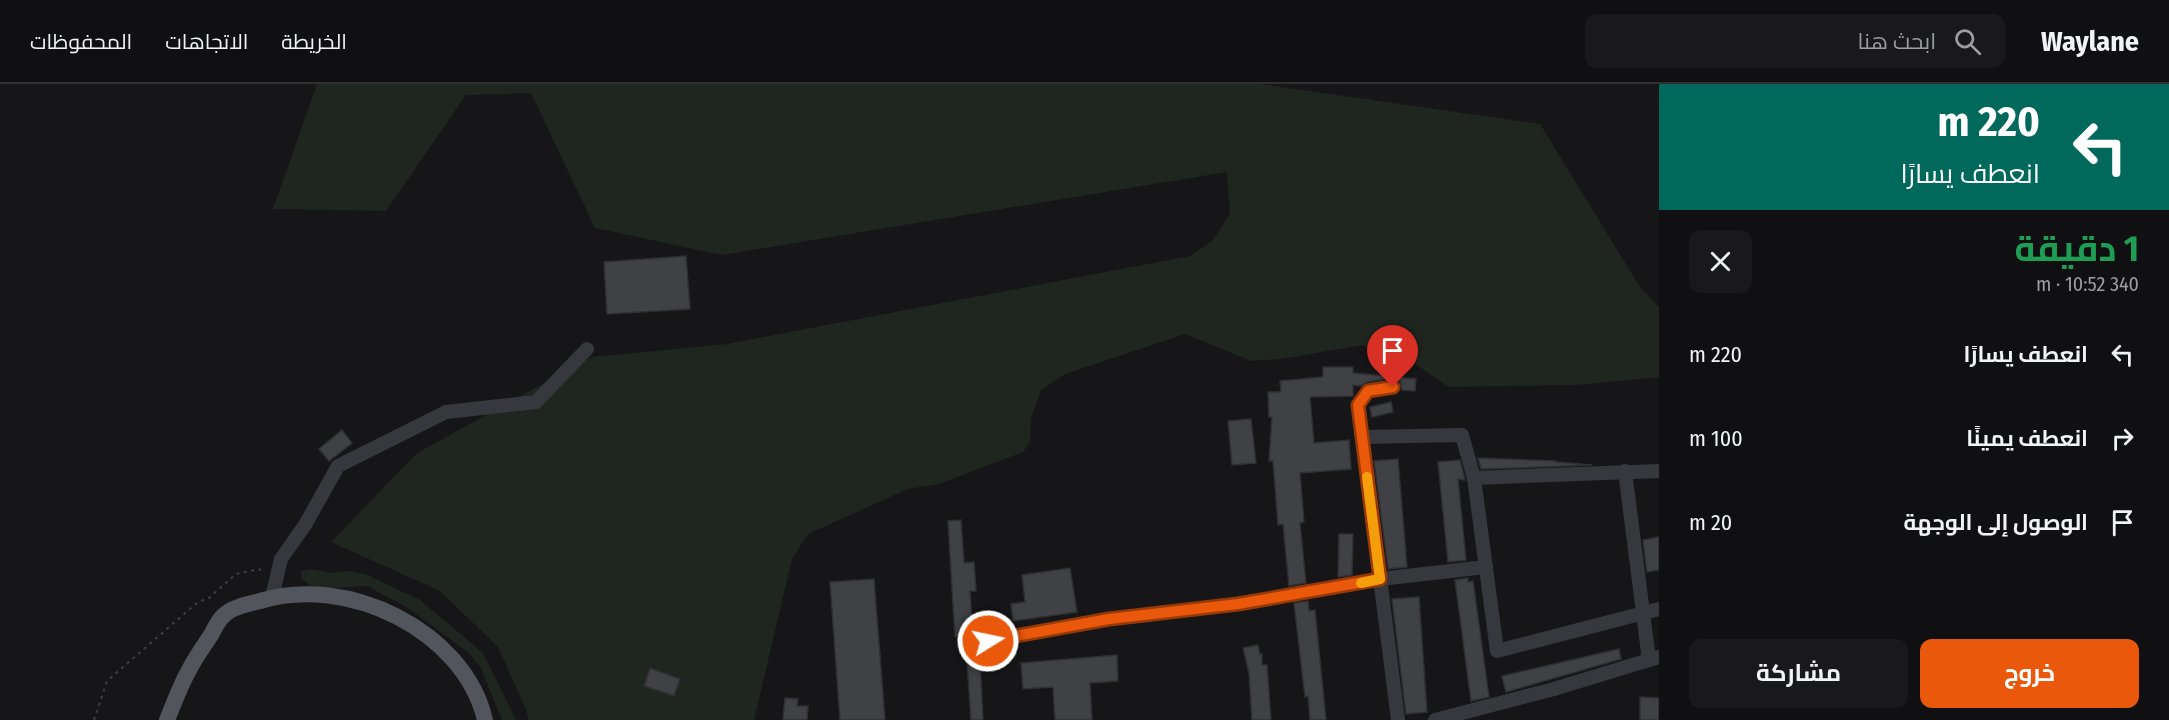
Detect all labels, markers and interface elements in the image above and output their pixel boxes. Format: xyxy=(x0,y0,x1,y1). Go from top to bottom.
search box xyxy=(1585,14,2005,68)
icon: search xyxy=(1951,25,1984,58)
text: Waylane xyxy=(2041,25,2139,58)
text: ابحث هنا xyxy=(1857,28,1936,55)
text: المحفوظات xyxy=(30,29,132,55)
text: الاتجاهات xyxy=(165,29,248,55)
text: الخريطة xyxy=(281,29,347,55)
text: 220 m xyxy=(1937,97,2040,147)
icon: left xyxy=(2061,108,2139,186)
text: انعطف يسارًا xyxy=(1901,158,2040,190)
text: 1 دقيقة xyxy=(2015,227,2139,271)
button: close xyxy=(1689,230,1752,293)
text: 340 m · 10:52 xyxy=(2036,272,2139,296)
pin xyxy=(1367,325,1418,387)
icon: arrive xyxy=(1376,334,1409,367)
icon: left xyxy=(2106,338,2139,371)
text: 220 m xyxy=(1689,341,1742,368)
text: انعطف يسارًا xyxy=(1963,341,2088,368)
icon: right xyxy=(2106,422,2139,455)
text: 100 m xyxy=(1689,425,1743,452)
text: انعطف يمينًا xyxy=(1966,425,2088,452)
icon: arrive xyxy=(2106,506,2139,539)
text: 20 m xyxy=(1689,509,1732,536)
text: الوصول إلى الوجهة xyxy=(1904,509,2088,536)
position arrow xyxy=(956,609,1020,673)
button: مشاركة xyxy=(1689,639,1908,708)
button: خروج xyxy=(1920,639,2139,708)

